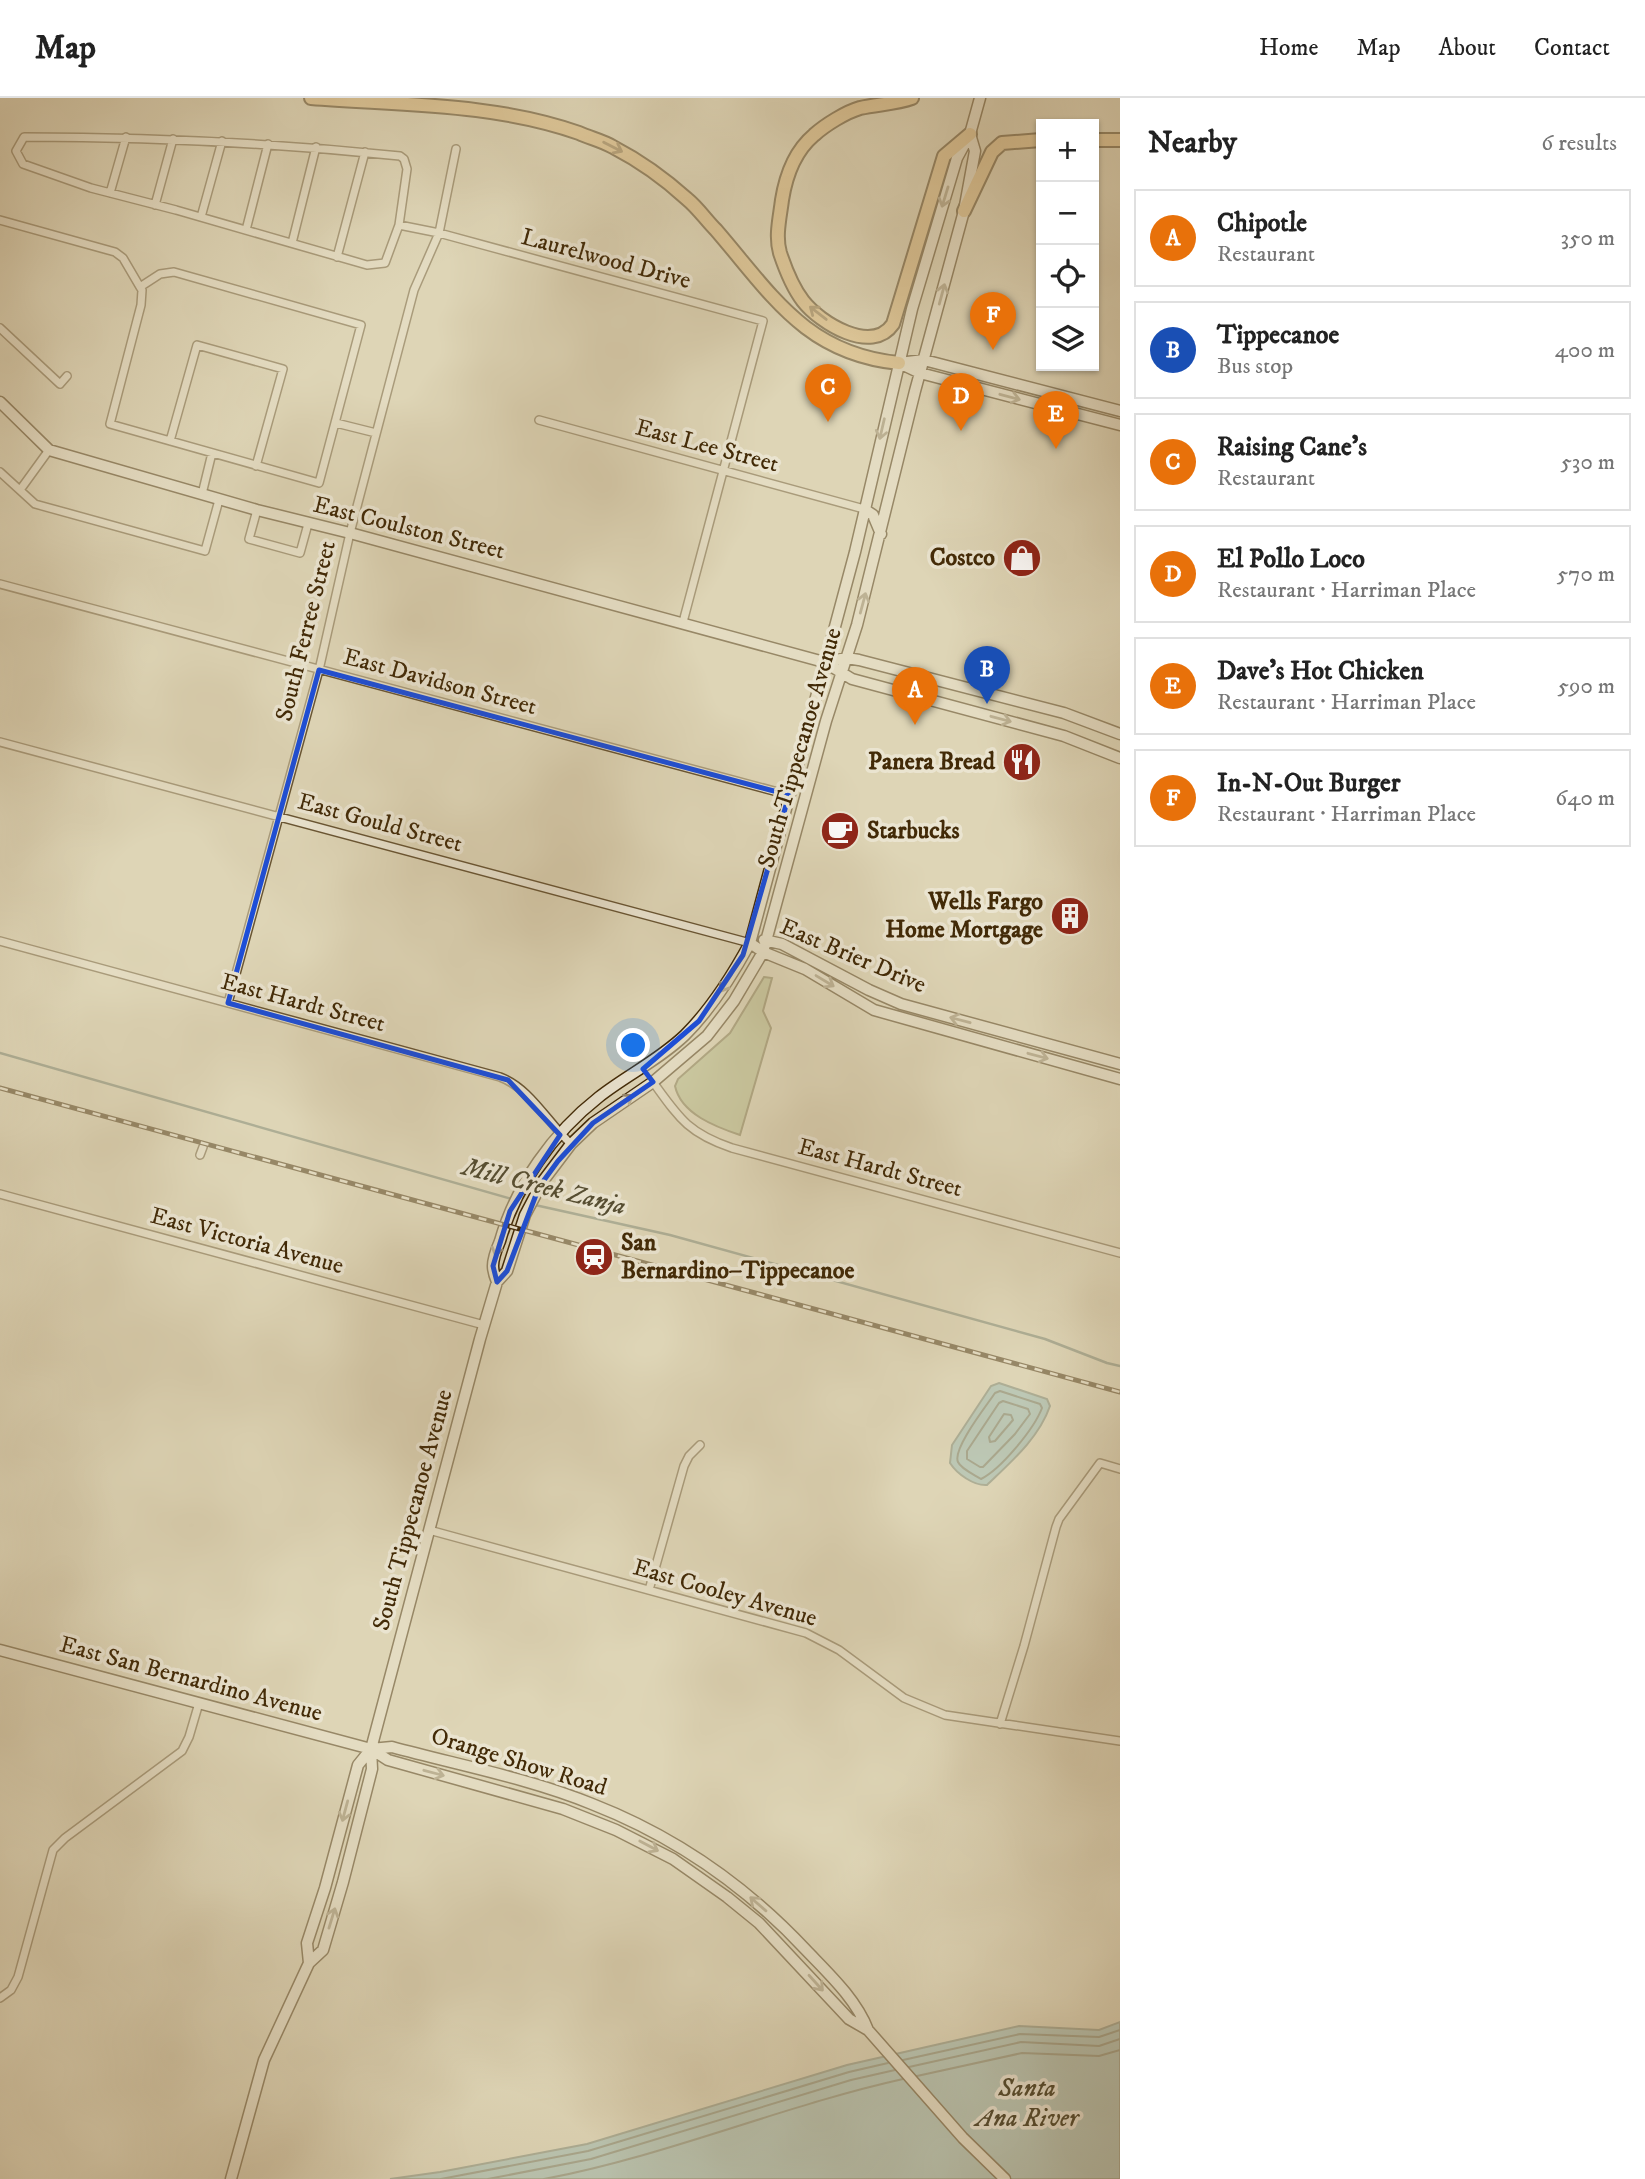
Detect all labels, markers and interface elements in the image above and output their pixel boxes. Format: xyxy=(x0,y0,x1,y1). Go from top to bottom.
text: Map xyxy=(35,28,96,69)
text: Home xyxy=(1259,33,1318,63)
text: Map xyxy=(1356,33,1401,63)
text: About xyxy=(1439,33,1496,63)
text: Contact xyxy=(1534,33,1610,63)
map controls xyxy=(1036,119,1099,371)
button: + xyxy=(1036,119,1099,182)
text: Nearby xyxy=(1148,125,1237,162)
text: 6 results xyxy=(1541,129,1617,158)
one-way arrow xyxy=(602,141,623,155)
button: − xyxy=(1036,182,1099,245)
one-way arrow xyxy=(937,186,950,208)
text: Chipotle xyxy=(1217,207,1307,240)
street label: Laurelwood Drive xyxy=(518,222,694,296)
text: A xyxy=(1166,224,1180,253)
text: 350 m xyxy=(1560,224,1615,253)
text: Restaurant xyxy=(1217,240,1315,269)
button: locate xyxy=(1036,245,1099,308)
one-way arrow xyxy=(936,283,949,306)
pin: F xyxy=(970,292,1016,350)
one-way arrow xyxy=(809,306,828,321)
button: layers xyxy=(1036,308,1099,371)
text: Tippecanoe xyxy=(1217,319,1339,352)
text: B xyxy=(1166,336,1180,365)
text: 400 m xyxy=(1555,336,1615,365)
text: Bus stop xyxy=(1217,352,1293,381)
pin: C xyxy=(805,364,851,422)
pin: D xyxy=(938,373,984,431)
pin: E xyxy=(1033,391,1079,449)
one-way arrow xyxy=(999,392,1021,405)
street label: East Lee Street xyxy=(632,412,782,480)
one-way arrow xyxy=(875,417,888,440)
text: Raising Cane's xyxy=(1217,431,1367,464)
text: C xyxy=(1165,448,1181,477)
text: 530 m xyxy=(1560,448,1615,477)
text: Restaurant xyxy=(1217,464,1315,493)
street label: East Coulston Street xyxy=(310,490,508,566)
street label: South Ferree Street xyxy=(269,537,343,724)
shop icon: Costco xyxy=(1001,537,1043,579)
place label: Costco xyxy=(930,543,995,573)
text: El Pollo Loco xyxy=(1217,543,1365,576)
text: D xyxy=(1164,560,1182,589)
text: 570 m xyxy=(1557,560,1615,589)
text: Restaurant · Harriman Place xyxy=(1217,576,1476,605)
one-way arrow xyxy=(857,592,870,615)
street label: South Tippecanoe Avenue xyxy=(751,624,849,872)
street label: East Davidson Street xyxy=(340,642,540,722)
pin: B xyxy=(964,646,1010,704)
text: Dave's Hot Chicken xyxy=(1217,655,1424,688)
pin: A xyxy=(892,667,938,725)
text: E xyxy=(1165,672,1181,701)
text: 590 m xyxy=(1558,672,1615,701)
text: Restaurant · Harriman Place xyxy=(1217,688,1476,717)
one-way arrow xyxy=(989,713,1012,726)
restaurant icon: Panera Bread xyxy=(1001,741,1043,783)
place label: Panera Bread xyxy=(868,747,996,777)
text: In-N-Out Burger xyxy=(1217,767,1400,800)
text: F xyxy=(1166,784,1180,813)
text: 640 m xyxy=(1555,784,1615,813)
street label: East Gould Street xyxy=(294,787,466,859)
text: Restaurant · Harriman Place xyxy=(1217,800,1476,829)
cafe icon: Starbucks xyxy=(819,810,861,852)
place label: Starbucks xyxy=(867,816,959,846)
place label: Wells Fargo Home Mortgage xyxy=(885,887,1043,945)
building icon: Wells Fargo Home Mortgage xyxy=(1049,895,1091,937)
street label: East Brier Drive xyxy=(775,912,931,1000)
street label: East Hardt Street xyxy=(218,967,389,1039)
one-way arrow xyxy=(718,973,733,992)
one-way arrow xyxy=(814,974,834,988)
one-way arrow xyxy=(949,1013,971,1026)
your location xyxy=(616,1028,650,1062)
one-way arrow xyxy=(1027,1051,1049,1064)
one-way arrow xyxy=(613,1094,633,1108)
street label: East Hardt Street xyxy=(795,1132,966,1204)
water label: Mill Creek Zanja xyxy=(457,1150,629,1223)
street label: East Victoria Avenue xyxy=(147,1201,347,1281)
place label: San Bernardino–Tippecanoe xyxy=(621,1228,855,1286)
one-way arrow xyxy=(491,1235,504,1257)
station icon: San Bernardino–Tippecanoe xyxy=(573,1236,615,1278)
street label: South Tippecanoe Avenue xyxy=(366,1386,460,1634)
street label: East Cooley Avenue xyxy=(630,1552,821,1634)
street label: East San Bernardino Avenue xyxy=(56,1629,326,1729)
street label: Orange Show Road xyxy=(427,1721,611,1803)
one-way arrow xyxy=(422,1767,445,1780)
one-way arrow xyxy=(338,1800,351,1822)
one-way arrow xyxy=(638,1839,658,1853)
one-way arrow xyxy=(750,1896,768,1912)
one-way arrow xyxy=(327,1908,340,1930)
one-way arrow xyxy=(808,1974,825,1991)
water label: Santa Ana River xyxy=(973,2072,1080,2135)

